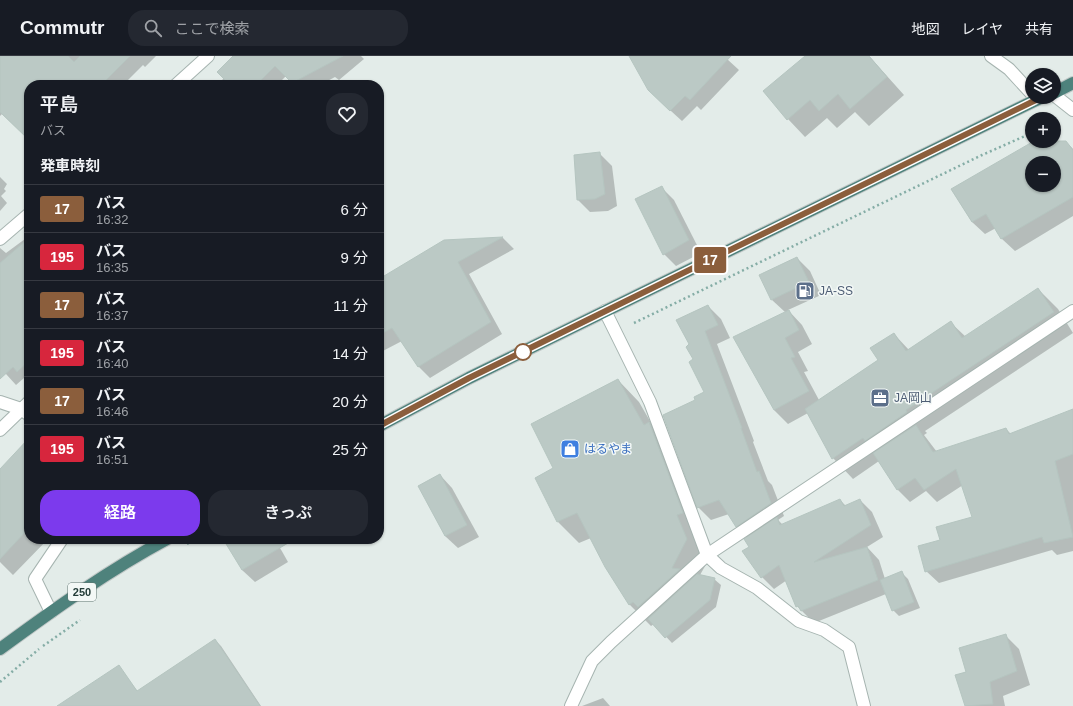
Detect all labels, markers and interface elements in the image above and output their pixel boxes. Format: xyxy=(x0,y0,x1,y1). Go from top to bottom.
search box xyxy=(128,10,408,46)
text: Commutr xyxy=(20,17,104,38)
icon: search xyxy=(142,17,164,39)
text: ここで検索 xyxy=(174,20,249,37)
text: 地図 xyxy=(911,21,939,37)
text: レイヤ xyxy=(961,21,1003,37)
text: 共有 xyxy=(1025,21,1053,37)
map controls xyxy=(1025,68,1061,192)
button: layers xyxy=(1025,68,1061,104)
button: heart xyxy=(326,93,368,135)
text: 平島 xyxy=(40,94,78,115)
button: + xyxy=(1025,112,1061,148)
text: バス xyxy=(40,123,66,138)
button: − xyxy=(1025,156,1061,192)
text: 発車時刻 xyxy=(40,157,100,174)
text: バス xyxy=(96,194,126,211)
text: 17 xyxy=(54,201,70,217)
text: 6 分 xyxy=(340,201,368,218)
text: 16:32 xyxy=(96,212,129,227)
text: バス xyxy=(96,242,126,259)
line badge: 17 xyxy=(692,247,728,273)
text: 195 xyxy=(50,249,74,265)
text: 9 分 xyxy=(340,249,368,266)
text: 17 xyxy=(702,252,718,268)
text: 16:35 xyxy=(96,260,129,275)
fuel station icon: JA-SS xyxy=(794,280,816,302)
place label: JA-SS xyxy=(819,284,853,298)
text: バス xyxy=(96,290,126,307)
text: 17 xyxy=(54,297,70,313)
text: 11 分 xyxy=(333,297,368,314)
text: 16:37 xyxy=(96,308,129,323)
text: バス xyxy=(96,338,126,355)
unlabelled marker xyxy=(514,343,532,361)
text: 195 xyxy=(50,345,74,361)
text: 14 分 xyxy=(332,345,368,362)
text: 16:40 xyxy=(96,356,129,371)
text: バス xyxy=(96,386,126,403)
office icon: JA岡山 xyxy=(869,387,891,409)
place label: JA岡山 xyxy=(894,391,932,405)
text: 17 xyxy=(54,393,70,409)
text: 20 分 xyxy=(332,393,368,410)
text: 16:46 xyxy=(96,404,129,419)
text: バス xyxy=(96,434,126,451)
shop icon: はるやま xyxy=(559,438,581,460)
text: 195 xyxy=(50,441,74,457)
text: 25 分 xyxy=(332,441,368,458)
place label: はるやま xyxy=(584,442,632,456)
text: 16:51 xyxy=(96,452,129,467)
button: 経路 xyxy=(40,490,200,536)
button: きっぷ xyxy=(208,490,368,536)
road number: 250 xyxy=(68,583,96,601)

